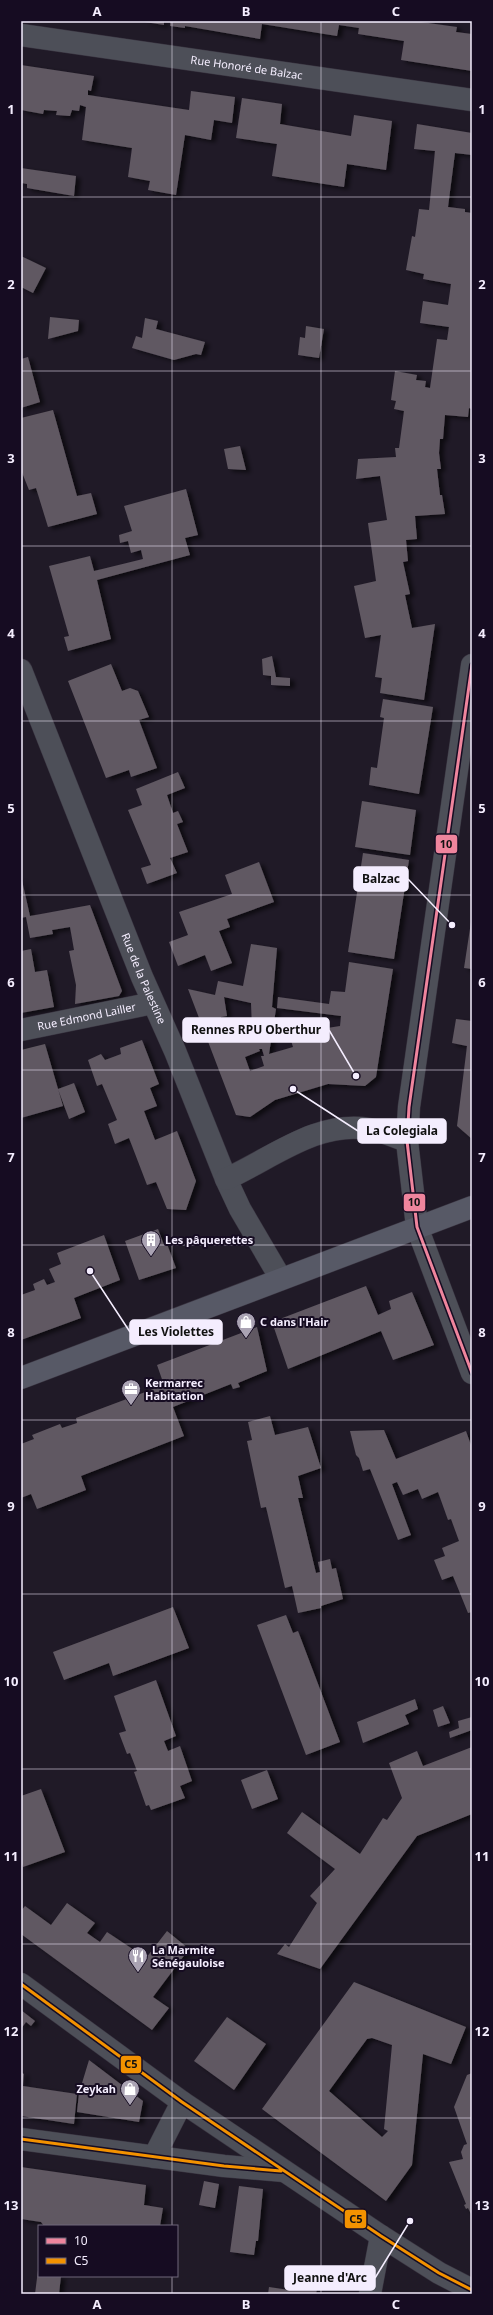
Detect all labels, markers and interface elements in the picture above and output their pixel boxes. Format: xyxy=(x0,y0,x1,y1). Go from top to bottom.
text: A xyxy=(93,2,102,20)
text: B xyxy=(242,2,250,20)
text: C xyxy=(392,2,400,20)
street label: Rue Honoré de Balzac xyxy=(190,52,304,83)
text: 1 xyxy=(7,100,15,118)
text: 1 xyxy=(478,100,486,118)
text: 2 xyxy=(7,275,15,293)
text: 2 xyxy=(478,275,486,293)
text: 3 xyxy=(7,449,15,467)
text: 3 xyxy=(478,449,486,467)
text: 4 xyxy=(7,624,15,642)
text: 4 xyxy=(478,624,486,642)
text: 5 xyxy=(7,799,15,817)
text: 5 xyxy=(478,799,486,817)
line badge: 10 xyxy=(435,834,458,854)
text: 10 xyxy=(440,836,452,851)
callout: Balzac xyxy=(354,867,408,891)
text: Balzac xyxy=(362,870,400,887)
street label: Rue de la Palestine xyxy=(118,931,170,1026)
text: 6 xyxy=(7,973,15,991)
text: 6 xyxy=(478,973,486,991)
street label: Rue Edmond Lailler xyxy=(36,999,138,1033)
callout: Rennes RPU Oberthur xyxy=(183,1018,329,1042)
text: Rennes RPU Oberthur xyxy=(191,1021,322,1038)
callout: La Colegiala xyxy=(358,1119,446,1143)
text: La Colegiala xyxy=(366,1122,438,1139)
text: 7 xyxy=(7,1148,15,1166)
text: 7 xyxy=(478,1148,486,1166)
line badge: 10 xyxy=(403,1193,426,1212)
text: 10 xyxy=(408,1194,420,1209)
building icon: Les pâquerettes xyxy=(140,1229,162,1257)
place label: Les pâquerettes xyxy=(165,1232,254,1247)
shop icon: C dans l'Hair xyxy=(235,1311,257,1339)
place label: C dans l'Hair xyxy=(260,1314,328,1329)
callout: Les Violettes xyxy=(130,1320,222,1344)
text: 8 xyxy=(7,1323,15,1341)
text: Les Violettes xyxy=(138,1323,214,1340)
text: 8 xyxy=(478,1323,486,1341)
place label: Kermarrec Habitation xyxy=(145,1375,204,1403)
office icon: Kermarrec Habitation xyxy=(120,1378,142,1406)
text: 9 xyxy=(7,1497,15,1515)
text: 9 xyxy=(478,1497,486,1515)
text: 10 xyxy=(4,1672,18,1690)
text: 10 xyxy=(475,1672,489,1690)
text: 11 xyxy=(4,1847,18,1865)
text: 11 xyxy=(475,1847,489,1865)
place label: La Marmite Sénégauloise xyxy=(152,1942,225,1970)
restaurant icon: La Marmite Sénégauloise xyxy=(127,1945,149,1973)
text: 12 xyxy=(4,2022,18,2040)
text: 12 xyxy=(475,2022,489,2040)
line badge: C5 xyxy=(120,2055,142,2074)
text: C5 xyxy=(124,2056,138,2071)
shop icon: Zeykah xyxy=(119,2078,141,2106)
place label: Zeykah xyxy=(76,2081,116,2096)
text: 13 xyxy=(4,2196,18,2214)
text: 13 xyxy=(475,2196,489,2214)
line badge: C5 xyxy=(344,2209,367,2229)
text: C5 xyxy=(349,2211,363,2226)
legend xyxy=(38,2225,178,2277)
text: 10 xyxy=(74,2232,88,2249)
text: C5 xyxy=(74,2252,89,2269)
callout: Jeanne d'Arc xyxy=(285,2266,375,2290)
text: Jeanne d'Arc xyxy=(292,2269,367,2286)
text: A xyxy=(93,2295,102,2313)
text: B xyxy=(242,2295,250,2313)
text: C xyxy=(392,2295,400,2313)

